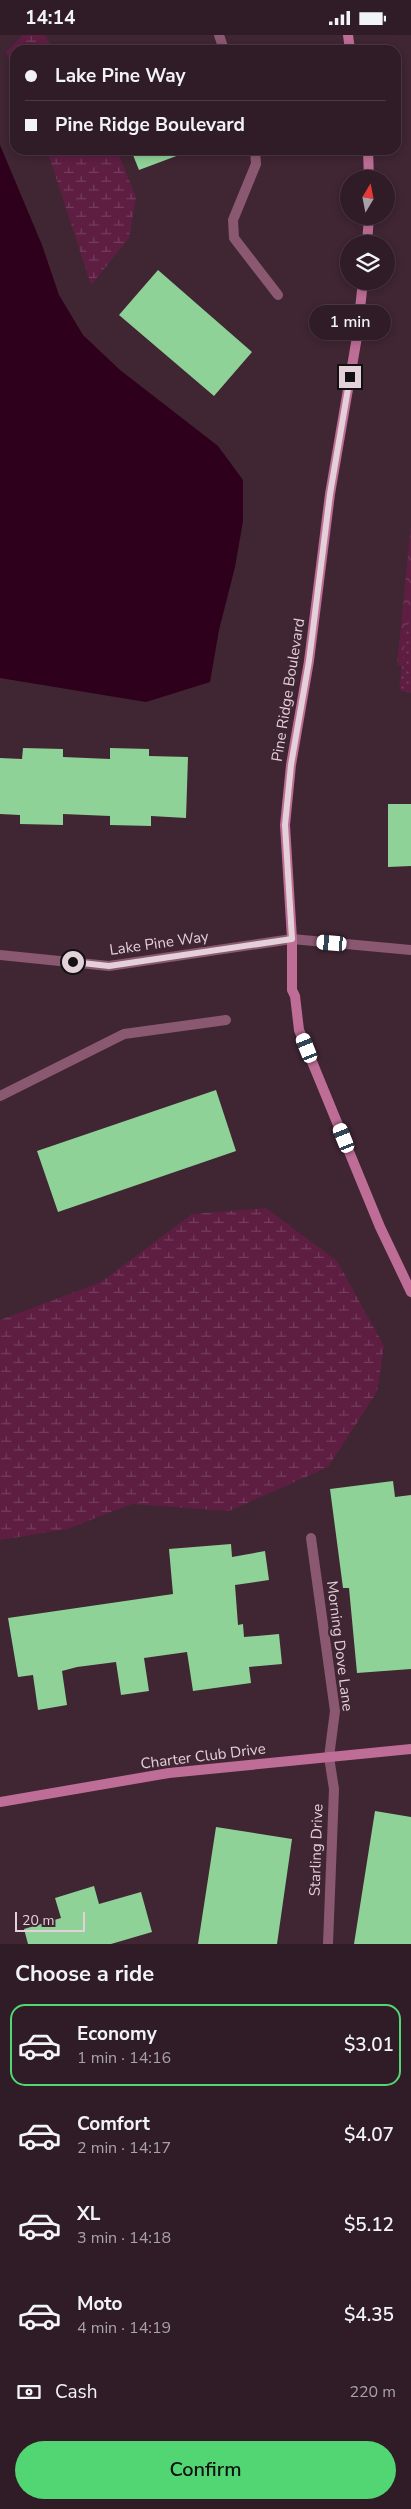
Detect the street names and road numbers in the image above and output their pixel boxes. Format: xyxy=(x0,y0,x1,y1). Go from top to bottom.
street label: Pine Ridge Boulevard xyxy=(267,617,309,763)
street label: Lake Pine Way xyxy=(108,926,210,960)
street label: Morning Dove Lane xyxy=(322,1580,358,1712)
street label: Charter Club Drive xyxy=(139,1738,267,1774)
street label: Starling Drive xyxy=(304,1803,328,1897)

